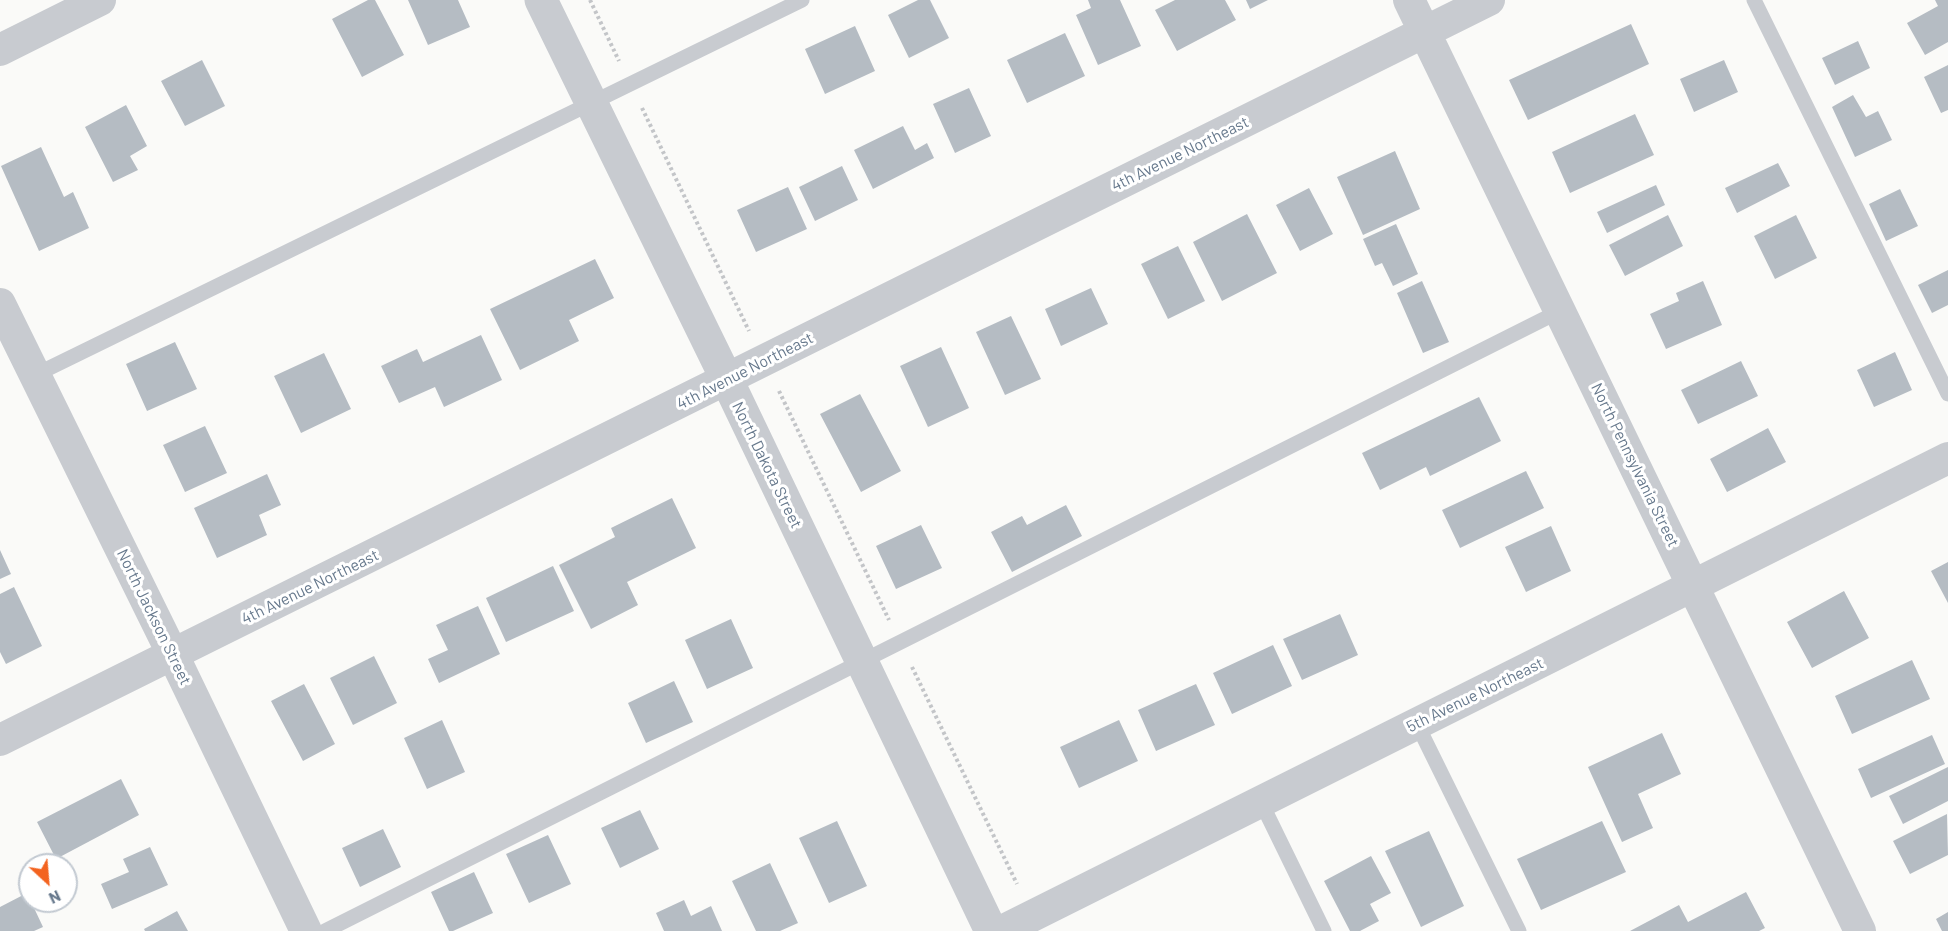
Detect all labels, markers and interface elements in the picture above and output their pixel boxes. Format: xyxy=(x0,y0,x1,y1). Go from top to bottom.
street label: 4th Avenue Northeast xyxy=(1108,112,1252,196)
street label: 4th Avenue Northeast xyxy=(674,328,816,414)
street label: North Pennsylvania Street xyxy=(1587,380,1683,550)
street label: North Dakota Street xyxy=(728,399,806,531)
street label: 4th Avenue Northeast xyxy=(238,545,382,629)
street label: North Jackson Street xyxy=(113,546,195,688)
street label: 5th Avenue Northeast xyxy=(1403,654,1547,736)
north arrow xyxy=(18,853,78,913)
text: N xyxy=(46,887,64,909)

